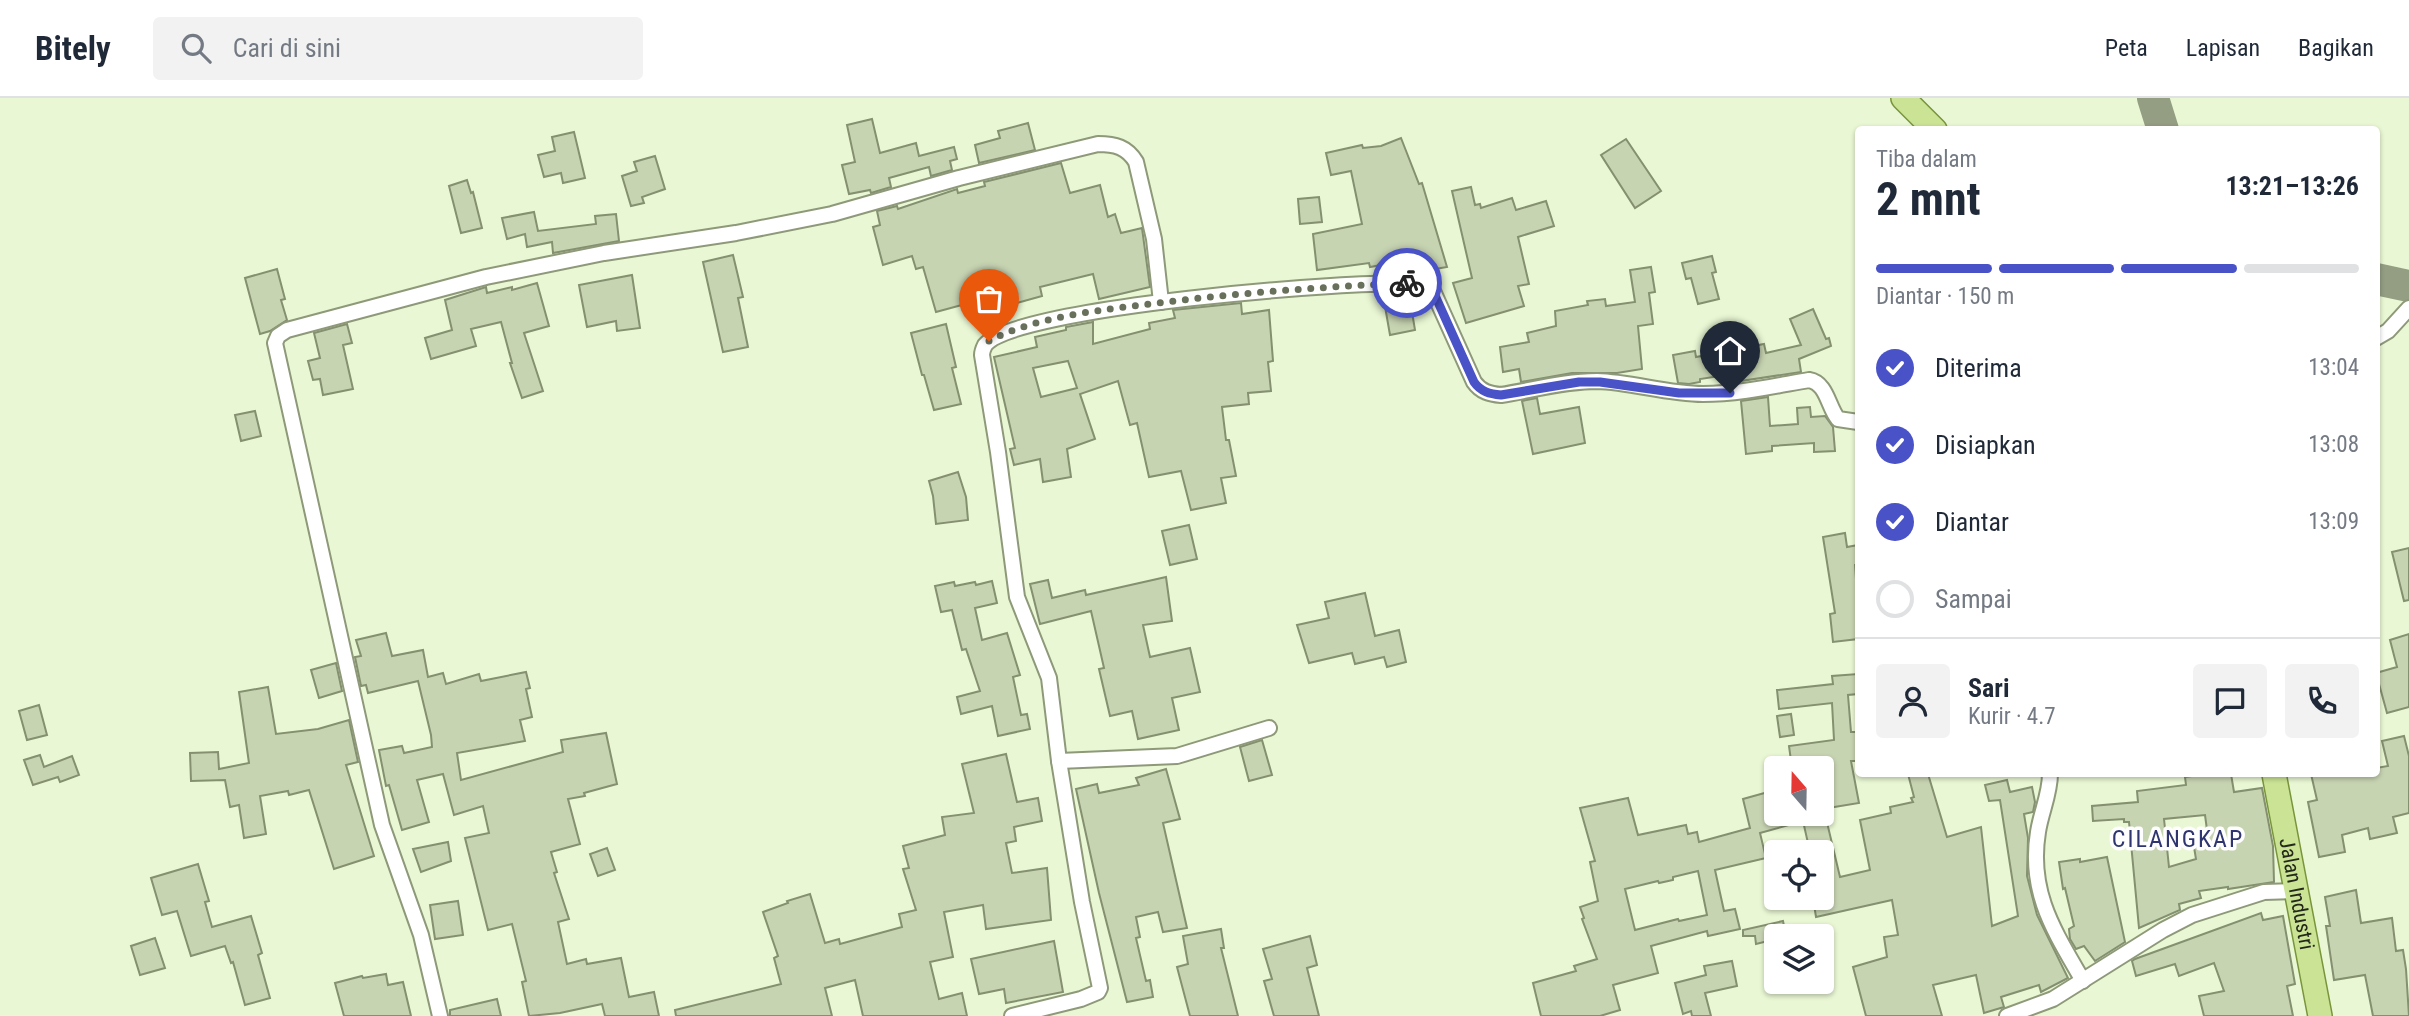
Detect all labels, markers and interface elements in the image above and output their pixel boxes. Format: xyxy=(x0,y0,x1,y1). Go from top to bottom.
search box xyxy=(153,17,643,80)
text: Bitely xyxy=(35,29,111,68)
icon: search xyxy=(177,29,215,67)
text: Cari di sini xyxy=(233,33,341,63)
text: Peta xyxy=(2105,34,2148,62)
text: Lapisan xyxy=(2186,34,2260,62)
text: Bagikan xyxy=(2298,34,2374,62)
text: Tiba dalam xyxy=(1876,146,1977,173)
text: 13:21–13:26 xyxy=(2225,171,2359,201)
text: 2 mnt xyxy=(1876,172,1981,226)
courier xyxy=(1372,248,1442,318)
icon: bike xyxy=(1388,264,1426,302)
pin xyxy=(959,269,1019,341)
icon: bag xyxy=(970,280,1008,318)
text: Diantar · 150 m xyxy=(1876,283,2014,310)
pin xyxy=(1700,321,1760,393)
icon: home xyxy=(1711,332,1749,370)
icon: check xyxy=(1876,349,1914,387)
text: Diterima xyxy=(1935,353,2022,383)
text: 13:04 xyxy=(2308,354,2359,381)
icon: check xyxy=(1876,426,1914,464)
text: Disiapkan xyxy=(1935,430,2036,460)
text: 13:08 xyxy=(2308,431,2359,458)
icon: check xyxy=(1876,503,1914,541)
text: Diantar xyxy=(1935,507,2009,537)
text: 13:09 xyxy=(2308,508,2359,535)
text: Sampai xyxy=(1935,584,2012,614)
button: person xyxy=(1876,664,1950,738)
button: chat xyxy=(2193,664,2267,738)
button: phone xyxy=(2285,664,2359,738)
text: Sari xyxy=(1968,673,2009,703)
text: Kurir · 4.7 xyxy=(1968,703,2056,730)
north arrow xyxy=(1764,756,1834,826)
map controls xyxy=(1764,756,1834,994)
district label: CILANGKAP xyxy=(2112,825,2244,853)
street label: Jalan Industri xyxy=(2274,836,2319,952)
button: locate xyxy=(1764,840,1834,910)
button: layers xyxy=(1764,924,1834,994)

